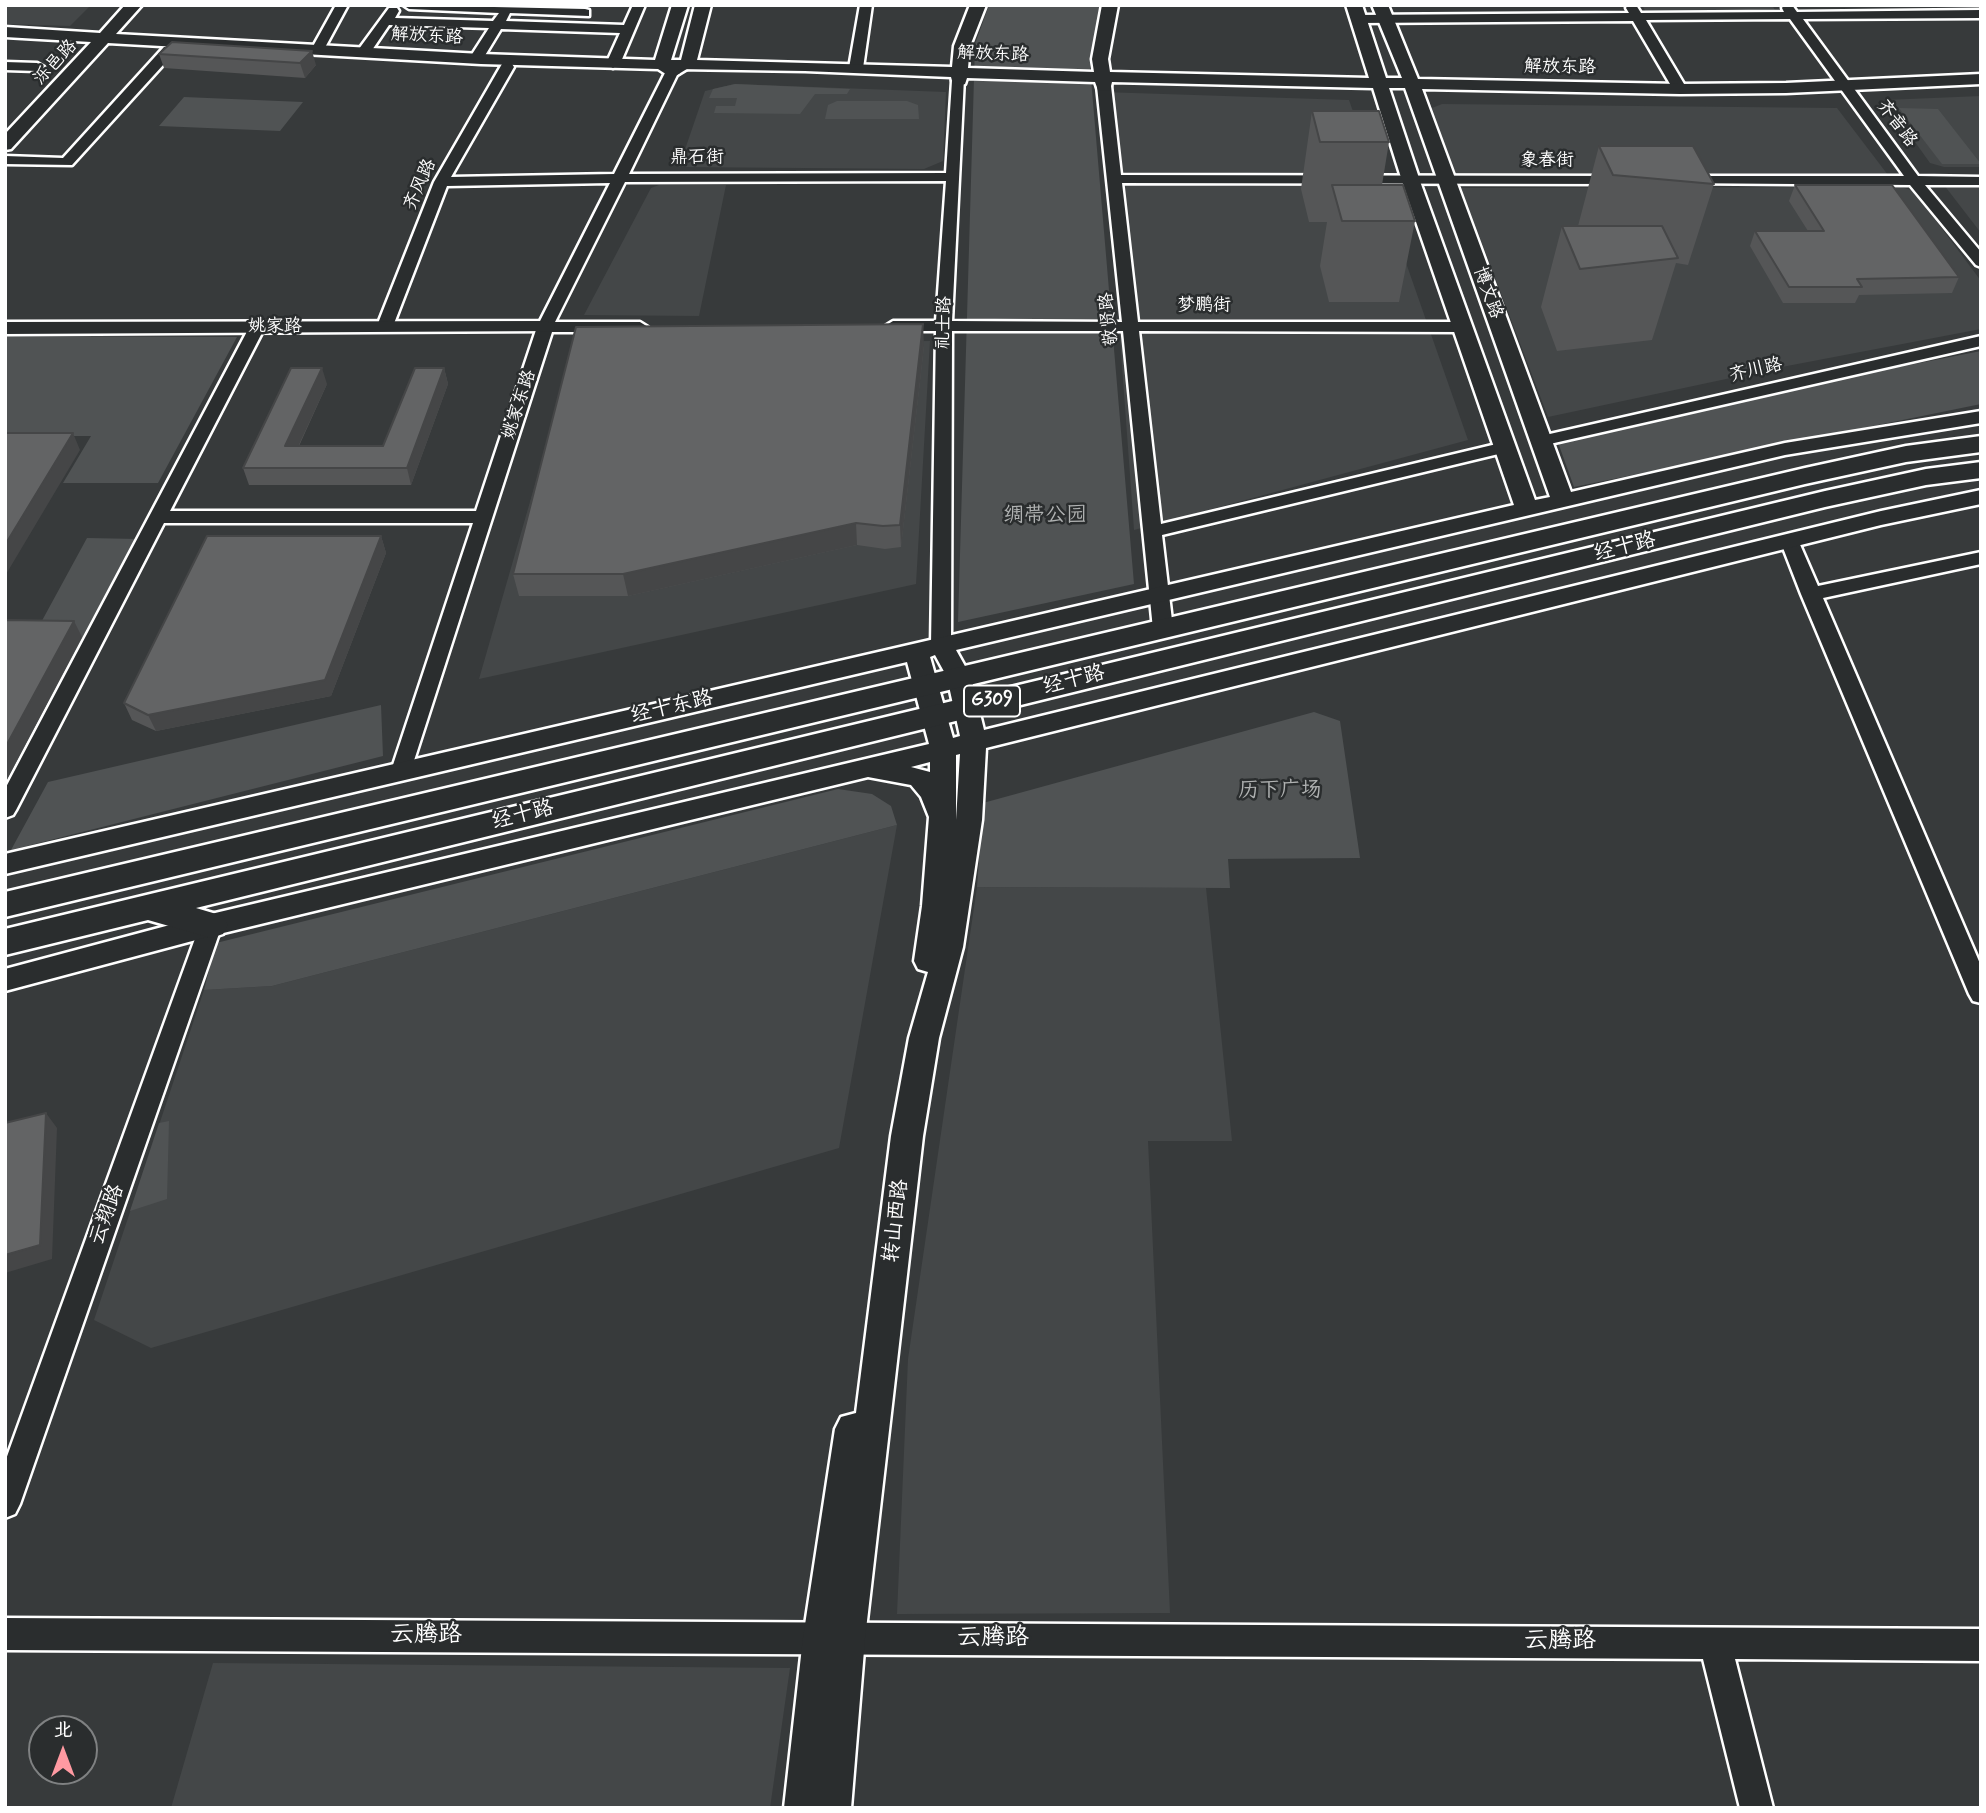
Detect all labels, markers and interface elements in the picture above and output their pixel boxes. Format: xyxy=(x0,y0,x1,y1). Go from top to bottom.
street label: 解放东路 xyxy=(390,24,464,50)
street label: 泺邑路 xyxy=(30,36,82,90)
street label: 解放东路 xyxy=(957,43,1029,67)
street label: 解放东路 xyxy=(1524,57,1596,79)
street label: 齐音路 xyxy=(1871,96,1921,152)
street label: 鼎石街 xyxy=(670,147,724,169)
street label: 象春街 xyxy=(1520,150,1574,172)
street label: 齐风路 xyxy=(400,156,442,214)
street label: 博文路 xyxy=(1468,264,1506,322)
street label: 敬贤路 xyxy=(1096,291,1124,347)
street label: 梦鹏街 xyxy=(1177,295,1231,317)
street label: 礼士路 xyxy=(933,296,957,350)
street label: 姚家路 xyxy=(248,316,302,338)
street label: 齐川路 xyxy=(1727,354,1785,388)
street label: 姚家东路 xyxy=(499,367,541,443)
park label: 绸带公园 xyxy=(1003,504,1087,530)
street label: 经十路 xyxy=(1591,528,1659,568)
street label: 经十路 xyxy=(1040,661,1108,701)
street label: 经十东路 xyxy=(628,686,716,730)
road number: G309 xyxy=(964,686,1020,716)
park label: 历下广场 xyxy=(1238,779,1322,805)
street label: 经十路 xyxy=(489,796,557,836)
street label: 转山西路 xyxy=(879,1178,915,1264)
street label: 云翔路 xyxy=(85,1181,131,1249)
street label: 云腾路 xyxy=(390,1622,462,1650)
street label: 云腾路 xyxy=(957,1625,1029,1653)
street label: 云腾路 xyxy=(1524,1628,1596,1656)
north arrow xyxy=(28,1715,98,1785)
text: 北 xyxy=(53,1718,73,1743)

